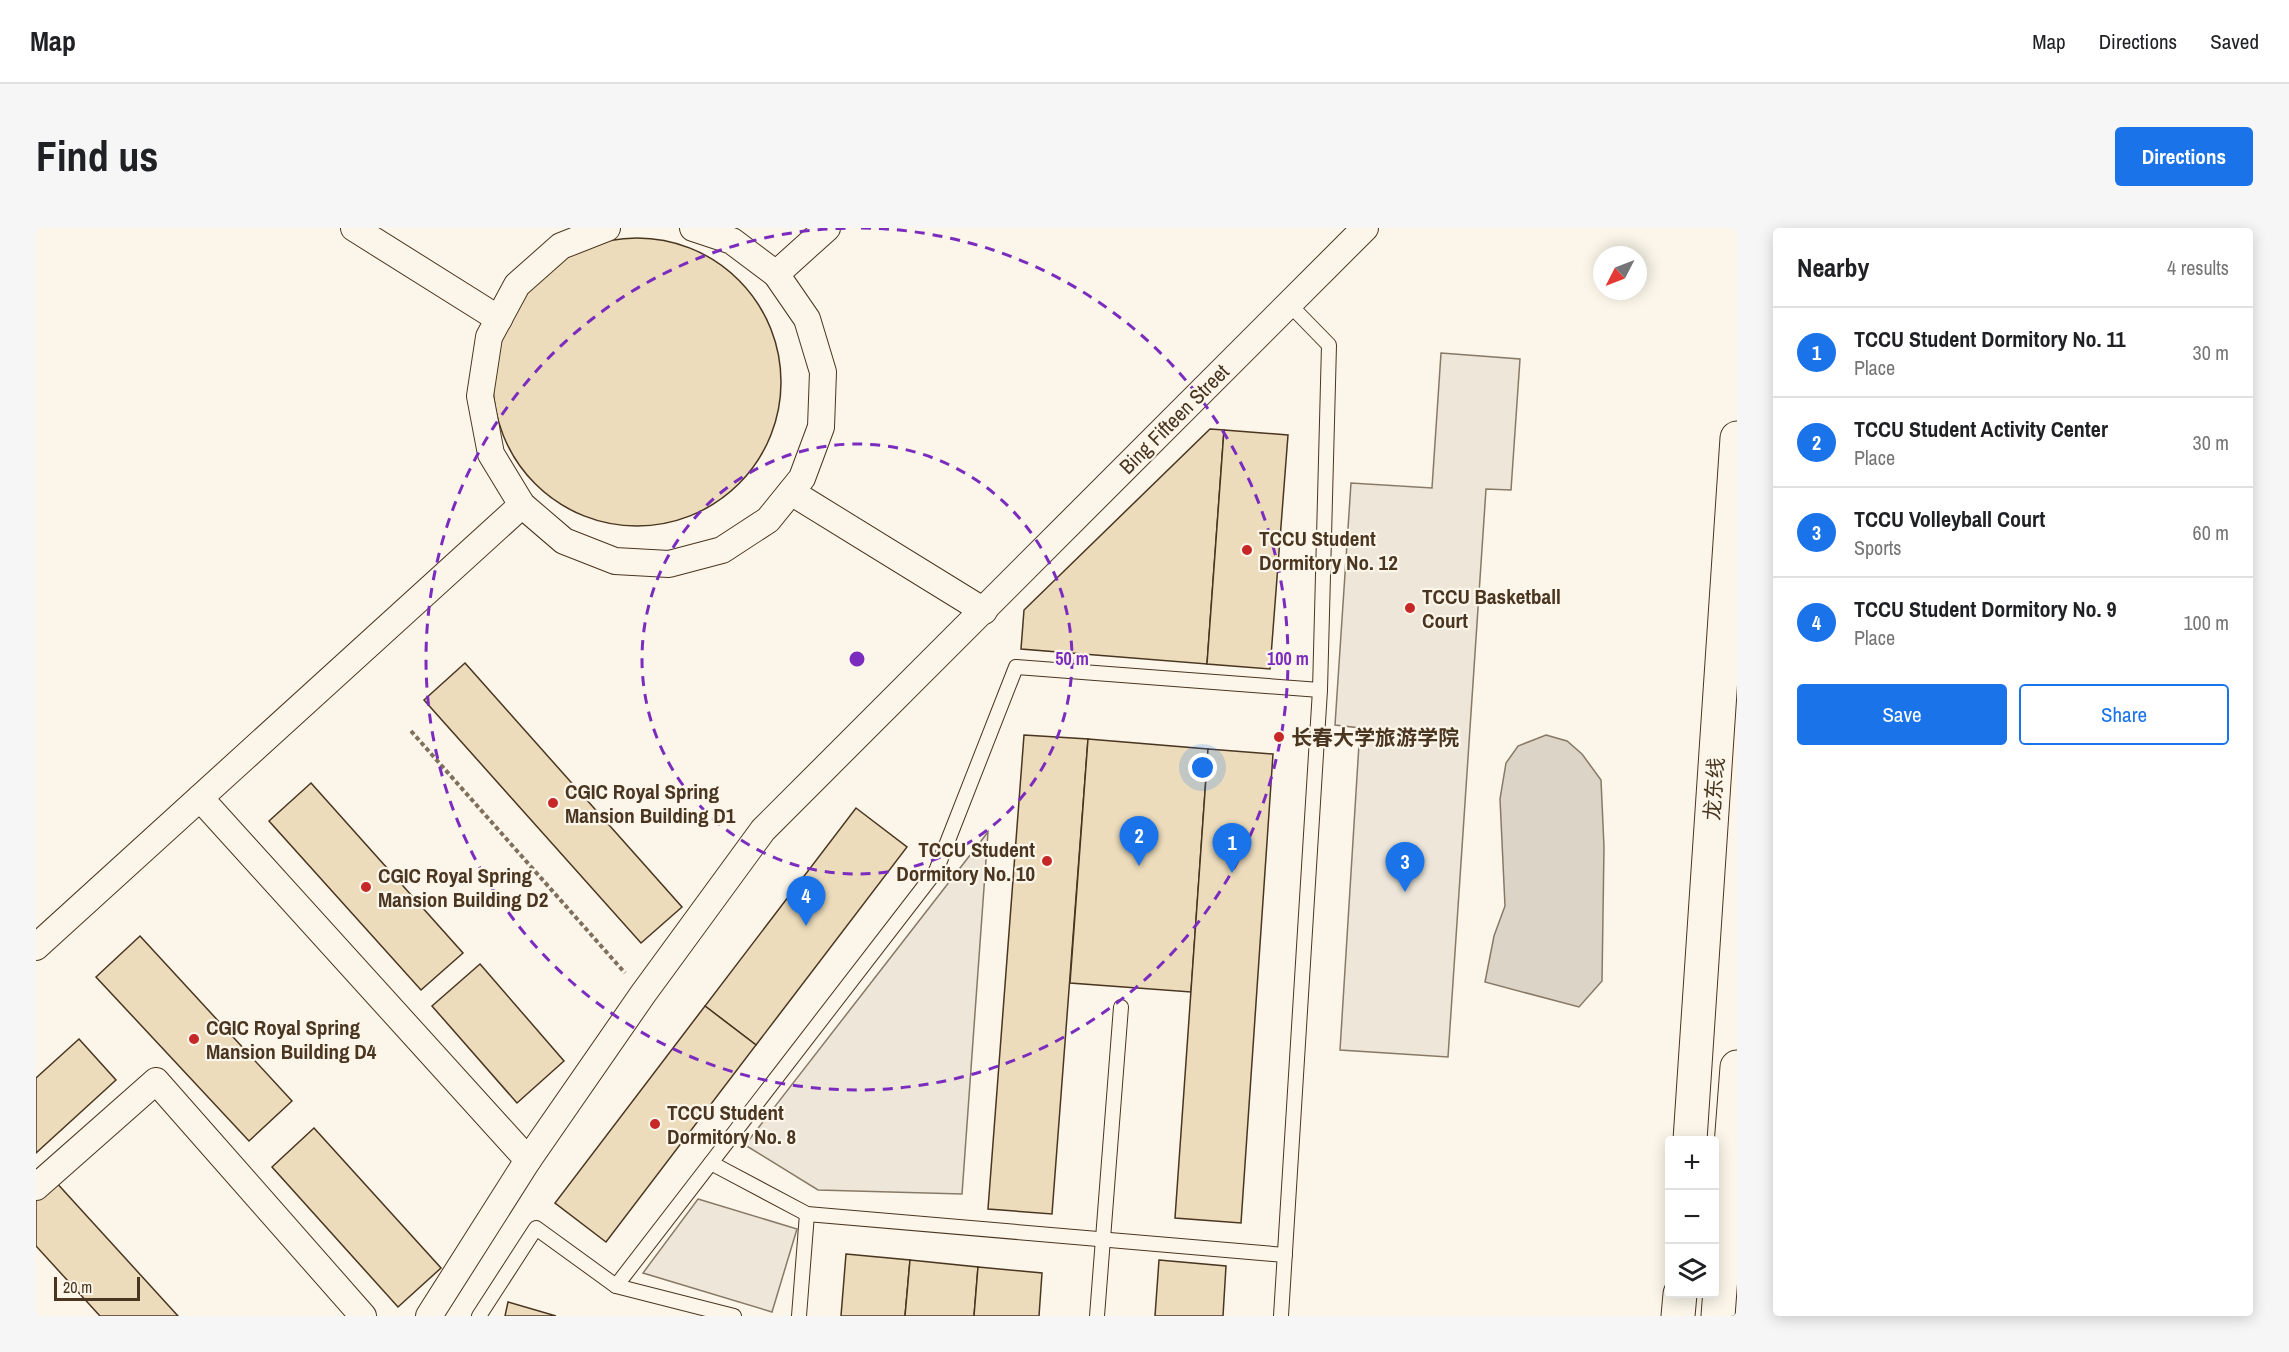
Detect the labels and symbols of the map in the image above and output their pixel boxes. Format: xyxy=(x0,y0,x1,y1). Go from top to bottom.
north arrow xyxy=(1593,246,1647,300)
street label: Bing Fifteen Street xyxy=(1113,357,1236,480)
place label: TCCU Student Dormitory No. 12 xyxy=(1259,524,1398,577)
marker: TCCU Student Dormitory No. 12 xyxy=(1240,543,1254,557)
place label: TCCU Basketball Court xyxy=(1422,582,1561,635)
marker: TCCU Basketball Court xyxy=(1403,601,1417,615)
text: 50 m xyxy=(1055,646,1089,671)
text: 100 m xyxy=(1267,646,1309,671)
centre of rings xyxy=(847,649,867,669)
place label: 长春大学旅游学院 xyxy=(1291,723,1459,752)
marker: 长春大学旅游学院 xyxy=(1272,730,1286,744)
your location xyxy=(1188,753,1217,782)
street label: 龙东线 xyxy=(1697,757,1731,821)
place label: CGIC Royal Spring Mansion Building D1 xyxy=(565,777,736,830)
marker: CGIC Royal Spring Mansion Building D1 xyxy=(546,796,560,810)
pin: 2 xyxy=(1120,816,1158,866)
pin: 1 xyxy=(1212,824,1252,873)
place label: TCCU Student Dormitory No. 10 xyxy=(896,835,1035,888)
pin: 3 xyxy=(1386,842,1424,892)
marker: TCCU Student Dormitory No. 10 xyxy=(1040,854,1054,868)
place label: CGIC Royal Spring Mansion Building D2 xyxy=(378,861,548,914)
pin: 4 xyxy=(786,876,826,926)
marker: CGIC Royal Spring Mansion Building D2 xyxy=(359,880,373,894)
place label: CGIC Royal Spring Mansion Building D4 xyxy=(206,1013,377,1066)
marker: CGIC Royal Spring Mansion Building D4 xyxy=(187,1032,201,1046)
place label: TCCU Student Dormitory No. 8 xyxy=(667,1098,796,1151)
marker: TCCU Student Dormitory No. 8 xyxy=(648,1117,662,1131)
scale bar xyxy=(54,1274,140,1302)

